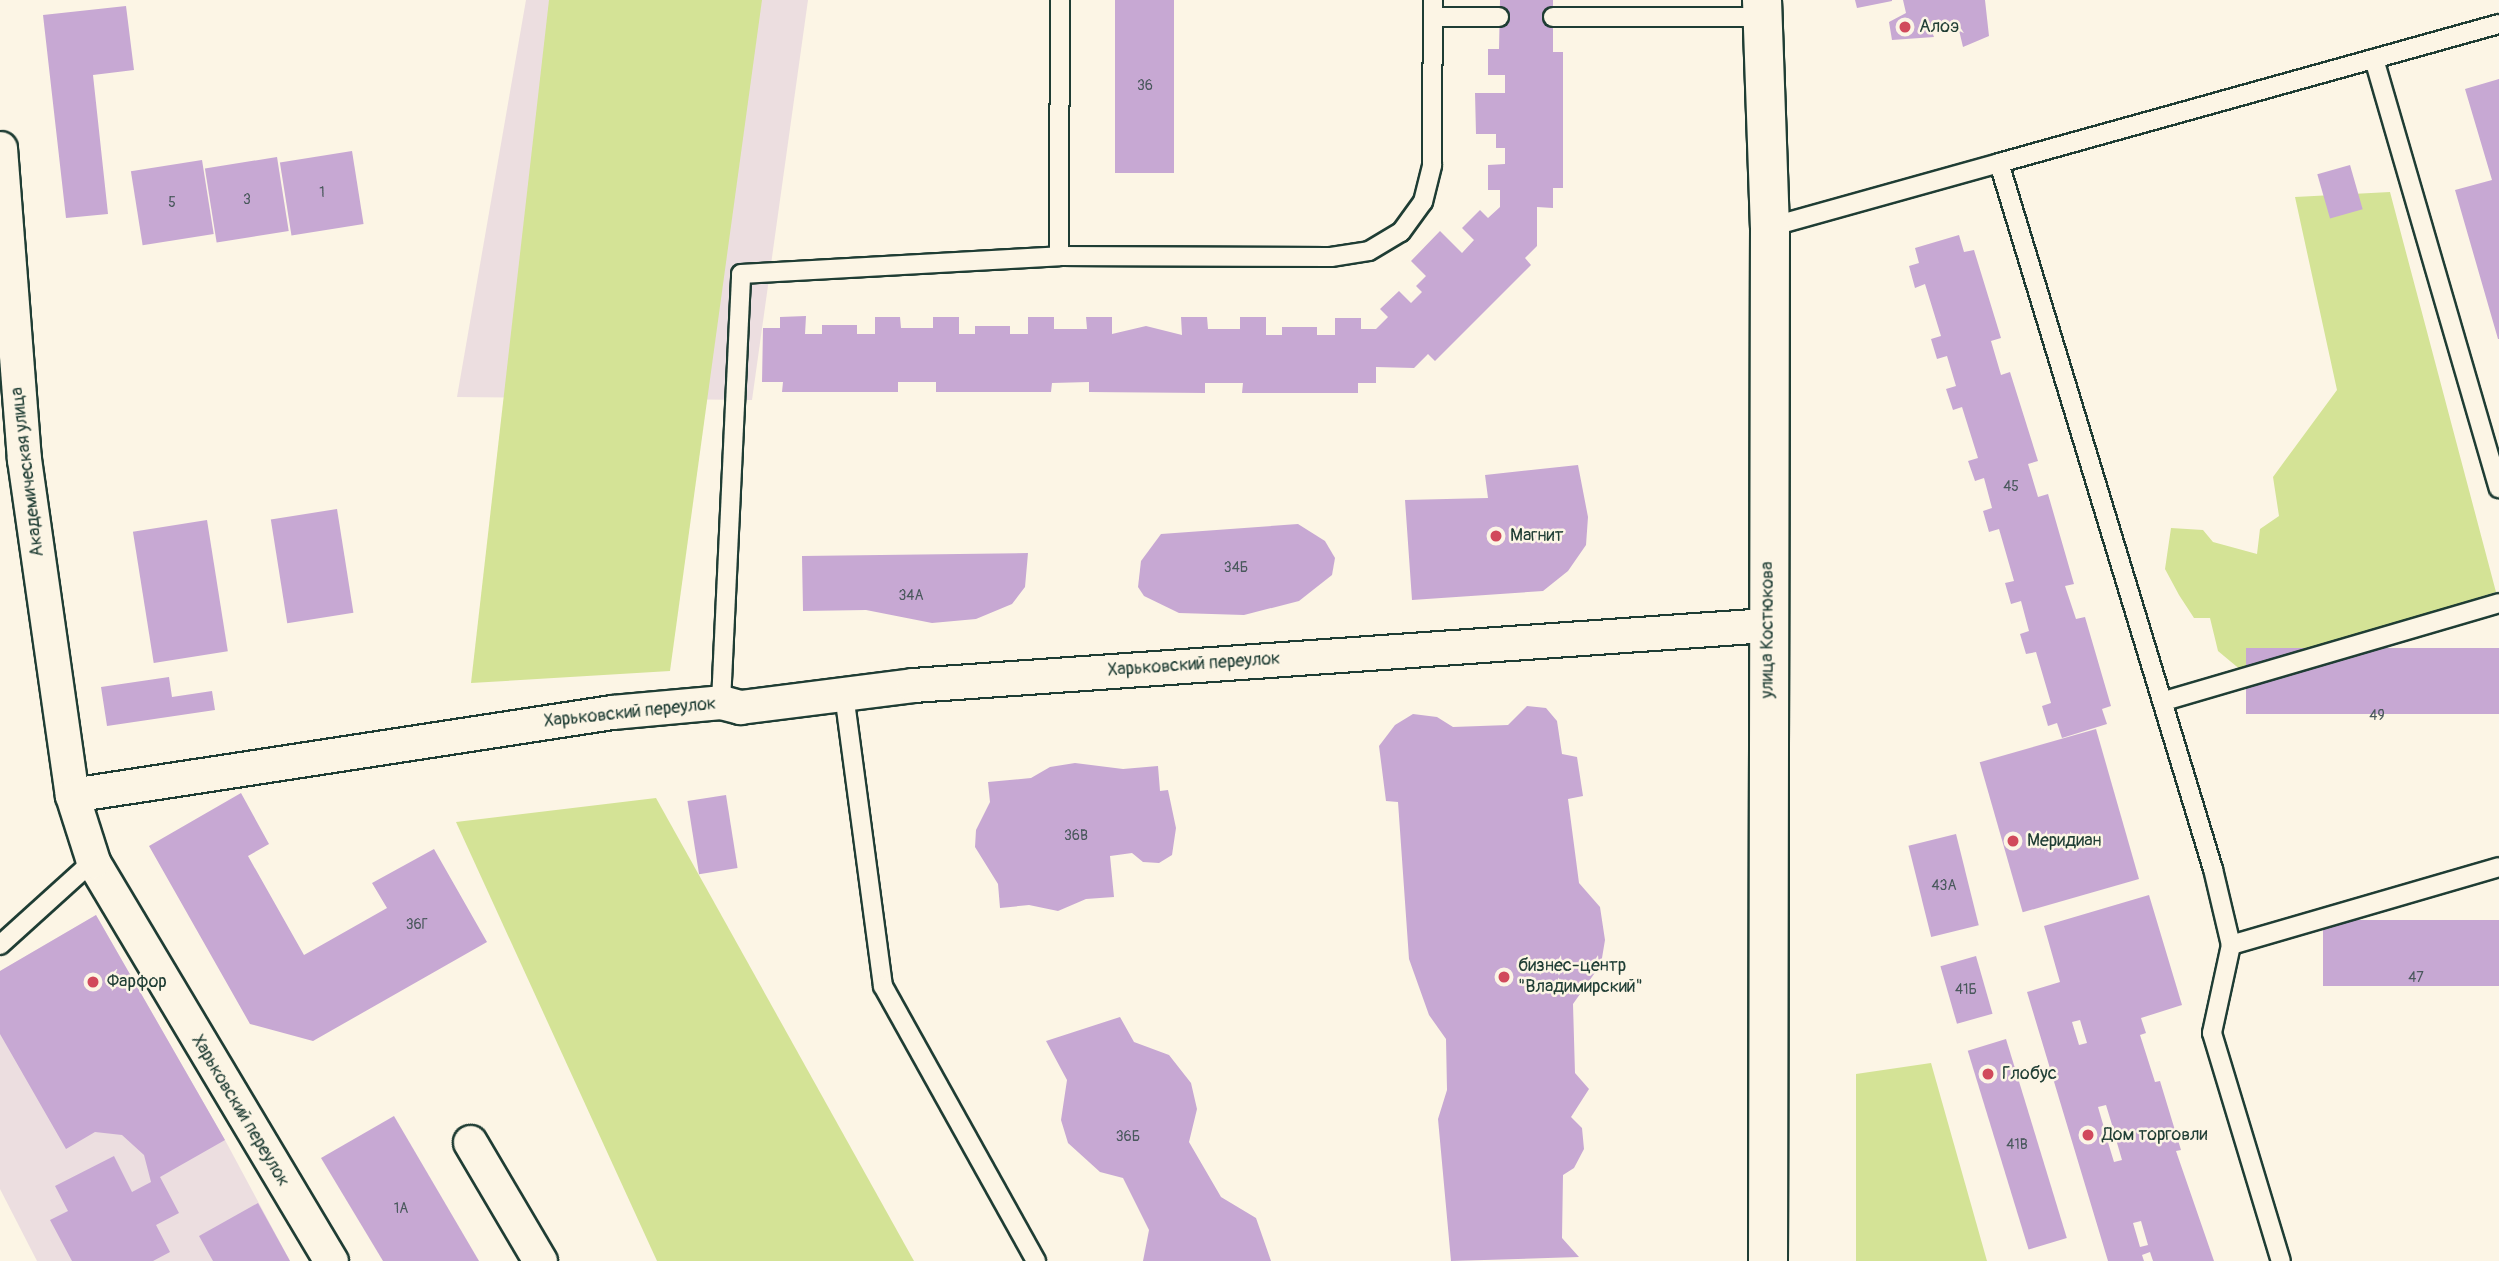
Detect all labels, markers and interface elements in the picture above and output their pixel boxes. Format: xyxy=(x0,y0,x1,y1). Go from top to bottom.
place label: Алоэ xyxy=(1919,16,1959,38)
marker: Алоэ xyxy=(1897,19,1913,35)
house number: 36 xyxy=(1137,78,1153,94)
house number: 1 xyxy=(319,185,325,201)
house number: 3 xyxy=(243,192,251,208)
house number: 5 xyxy=(168,195,176,211)
street label: Академическая улица xyxy=(7,386,49,558)
house number: 45 xyxy=(2003,479,2019,495)
place label: Магнит xyxy=(1510,525,1563,547)
marker: Магнит xyxy=(1488,528,1504,544)
house number: 34Б xyxy=(1224,560,1248,576)
street label: улица Костюкова xyxy=(1757,562,1779,698)
house number: 34А xyxy=(898,588,924,604)
street label: Харьковский переулок xyxy=(1107,648,1281,682)
street label: Харьковский переулок xyxy=(543,693,717,733)
house number: 49 xyxy=(2369,708,2385,724)
house number: 36В xyxy=(1064,828,1088,844)
place label: Меридиан xyxy=(2027,830,2102,852)
marker: Меридиан xyxy=(2005,833,2021,849)
house number: 43А xyxy=(1931,878,1957,894)
house number: 36Г xyxy=(406,917,428,933)
place label: бизнес-центр "Владимирский" xyxy=(1518,956,1643,998)
marker: бизнес-центр "Владимирский" xyxy=(1496,969,1512,985)
house number: 47 xyxy=(2408,970,2424,986)
place label: Фарфор xyxy=(107,971,167,993)
marker: Фарфор xyxy=(85,974,101,990)
house number: 41Б xyxy=(1955,982,1977,998)
street label: Харьковский переулок xyxy=(186,1031,294,1191)
place label: Глобус xyxy=(2002,1063,2057,1085)
marker: Глобус xyxy=(1980,1066,1996,1082)
place label: Дом торговли xyxy=(2102,1124,2208,1146)
marker: Дом торговли xyxy=(2080,1127,2096,1143)
house number: 36Б xyxy=(1116,1129,1140,1145)
house number: 41В xyxy=(2006,1137,2028,1153)
house number: 1А xyxy=(394,1201,408,1217)

